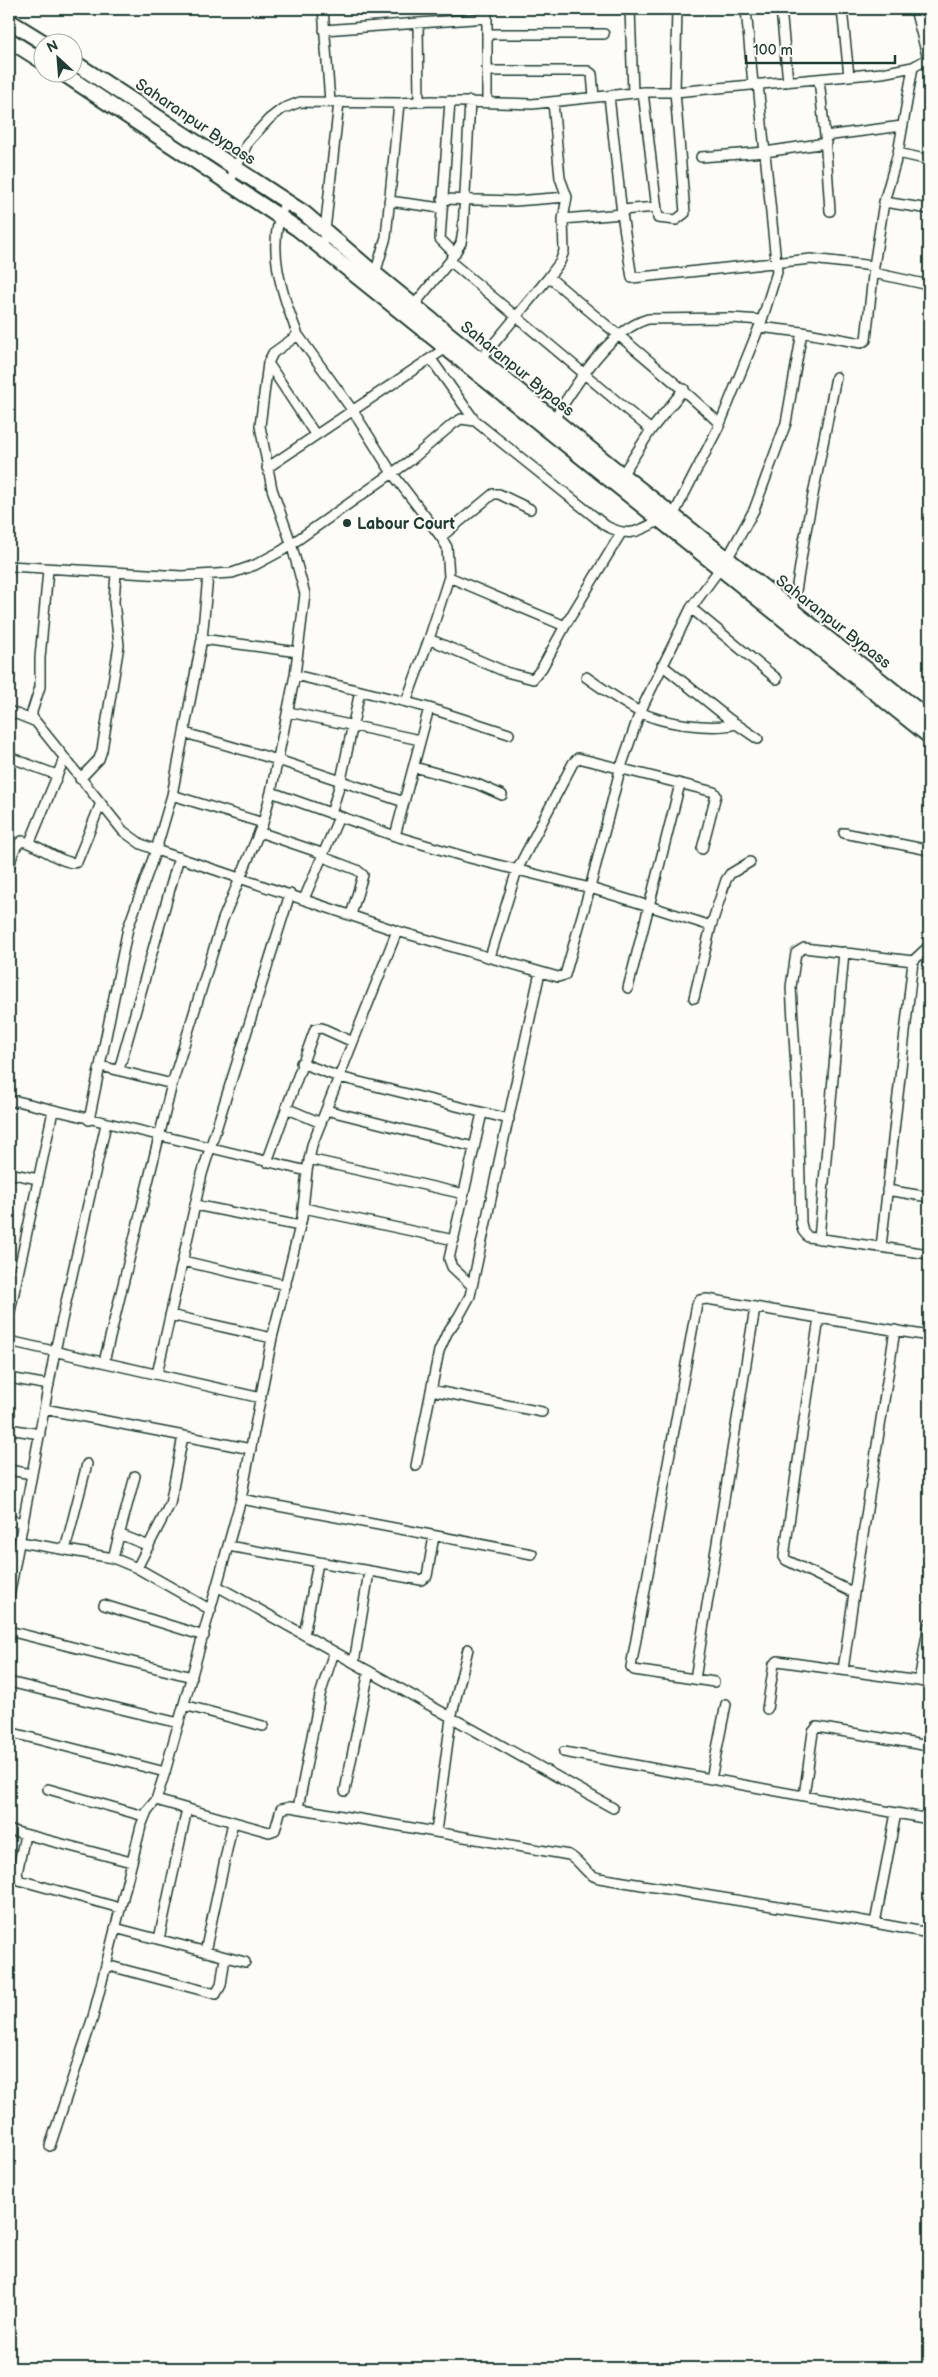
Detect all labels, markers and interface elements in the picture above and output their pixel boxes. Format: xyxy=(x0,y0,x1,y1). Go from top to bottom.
north arrow xyxy=(32,32,82,82)
scale bar xyxy=(746,32,894,64)
text: N xyxy=(44,37,61,57)
text: 100 m xyxy=(753,41,793,60)
street label: Saharanpur Bypass xyxy=(132,75,259,169)
street label: Saharanpur Bypass xyxy=(456,318,578,421)
place label: Labour Court xyxy=(357,515,455,534)
marker: Labour Court xyxy=(341,517,353,529)
street label: Saharanpur Bypass xyxy=(772,571,894,673)

